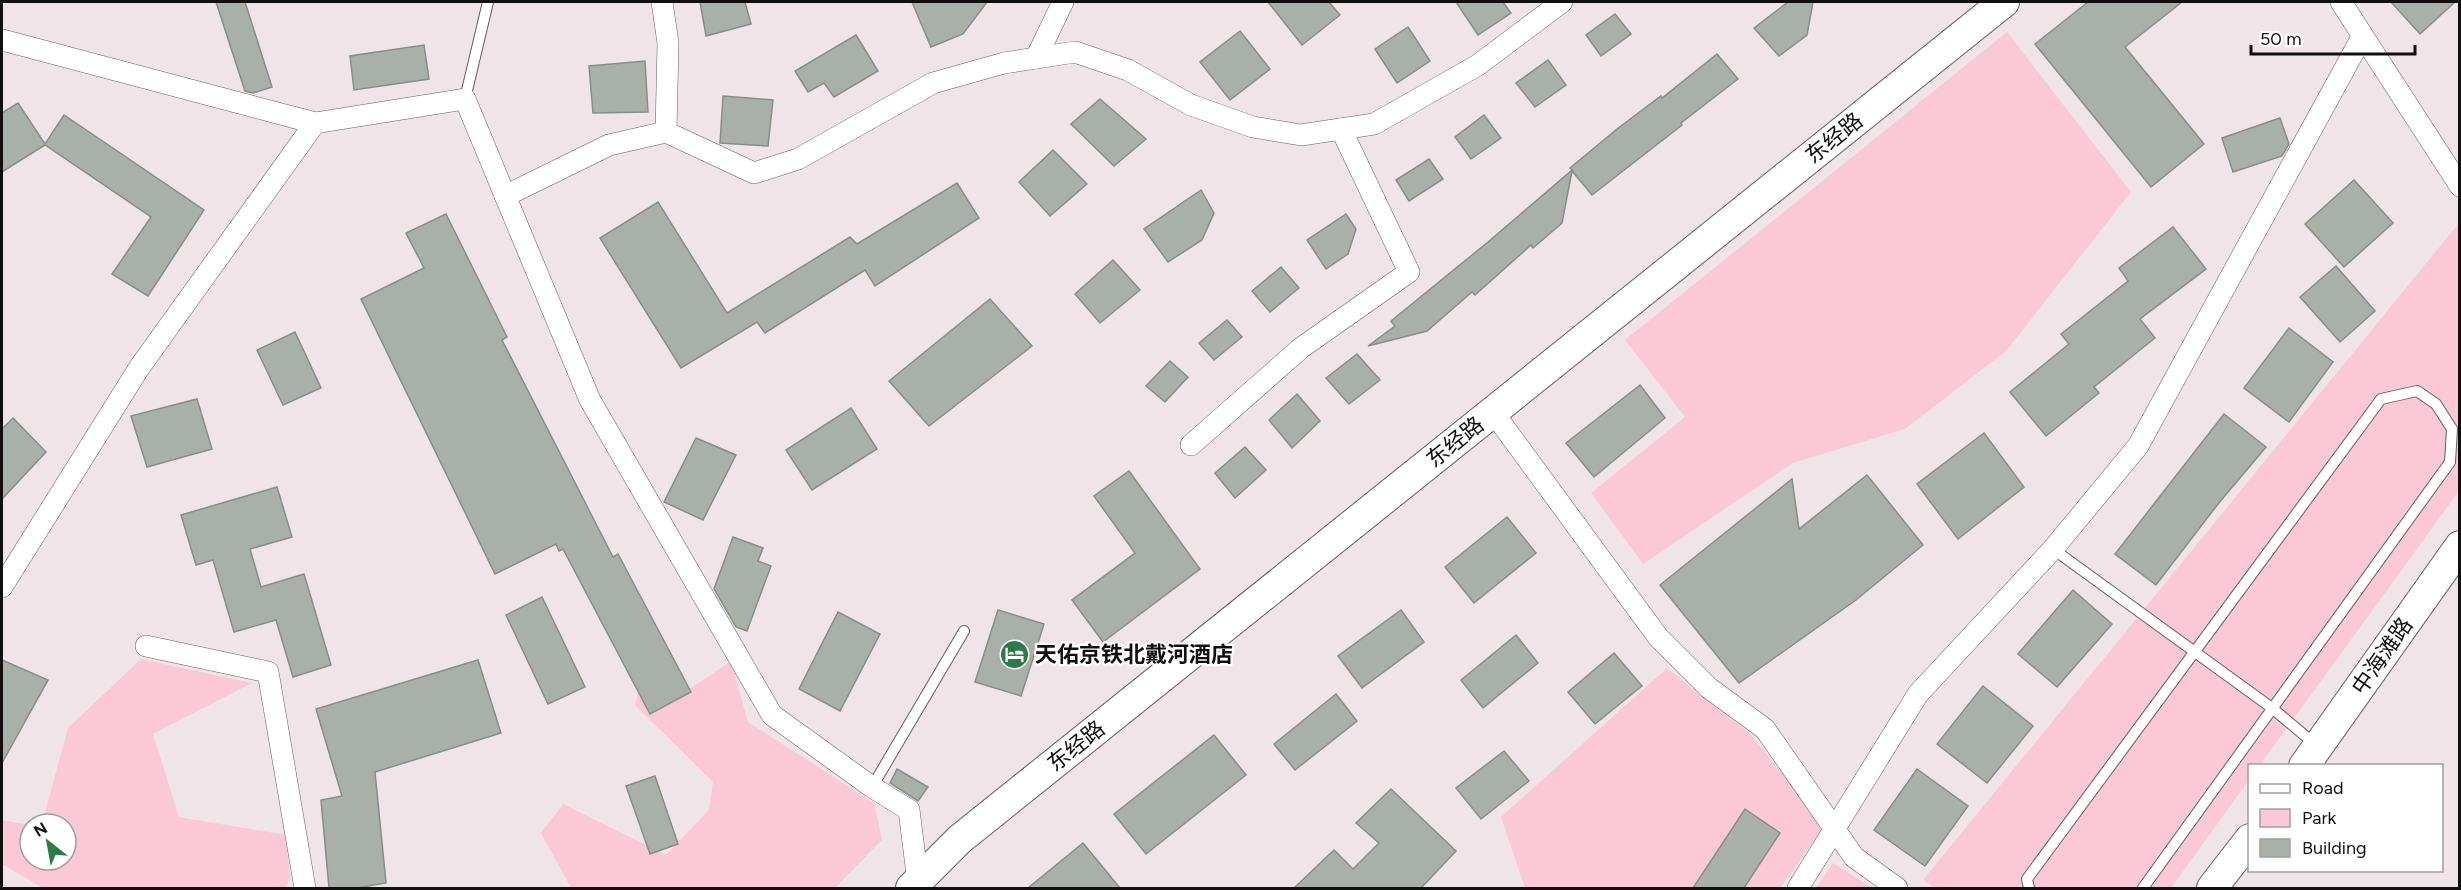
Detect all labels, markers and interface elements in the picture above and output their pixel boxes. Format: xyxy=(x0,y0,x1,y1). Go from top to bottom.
scale bar xyxy=(2251,18,2414,56)
text: 50 m xyxy=(2260,28,2302,50)
street label: 东经路 xyxy=(1800,107,1868,169)
street label: 东经路 xyxy=(1421,411,1489,473)
street label: 中海滩路 xyxy=(2346,612,2418,700)
hotel icon: 天佑京铁北戴河酒店 xyxy=(998,638,1030,670)
place label: 天佑京铁北戴河酒店 xyxy=(1035,641,1233,668)
street label: 东经路 xyxy=(1042,715,1110,777)
legend xyxy=(2248,764,2443,872)
text: Road xyxy=(2302,777,2343,799)
text: Park xyxy=(2302,807,2337,829)
north arrow xyxy=(18,812,78,872)
text: N xyxy=(30,818,51,841)
text: Building xyxy=(2302,837,2367,859)

